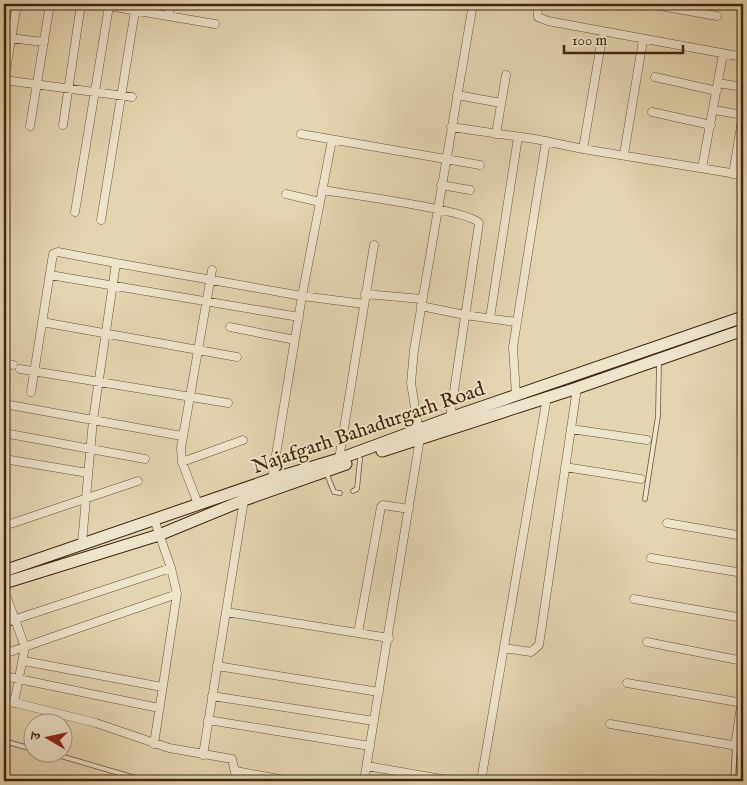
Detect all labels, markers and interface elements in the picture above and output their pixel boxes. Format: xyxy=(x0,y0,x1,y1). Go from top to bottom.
scale bar xyxy=(564,22,683,54)
text: 100 m xyxy=(572,31,608,50)
street label: Najafgarh Bahadurgarh Road xyxy=(249,377,488,480)
north arrow xyxy=(22,712,72,762)
text: उ xyxy=(27,730,46,742)

